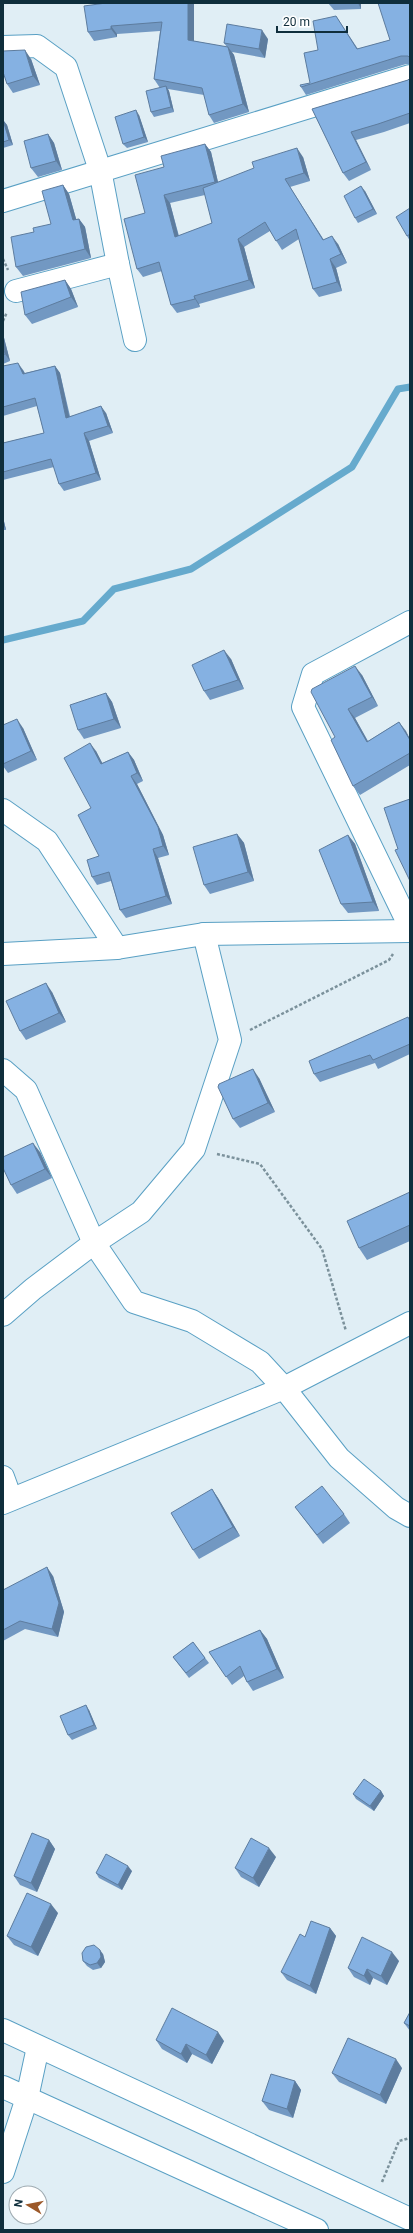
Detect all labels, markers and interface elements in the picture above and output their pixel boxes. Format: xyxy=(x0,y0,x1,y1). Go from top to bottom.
scale bar xyxy=(277,8,347,34)
text: 20 m xyxy=(283,15,310,29)
north arrow xyxy=(8,2185,48,2225)
text: N xyxy=(12,2198,26,2208)

